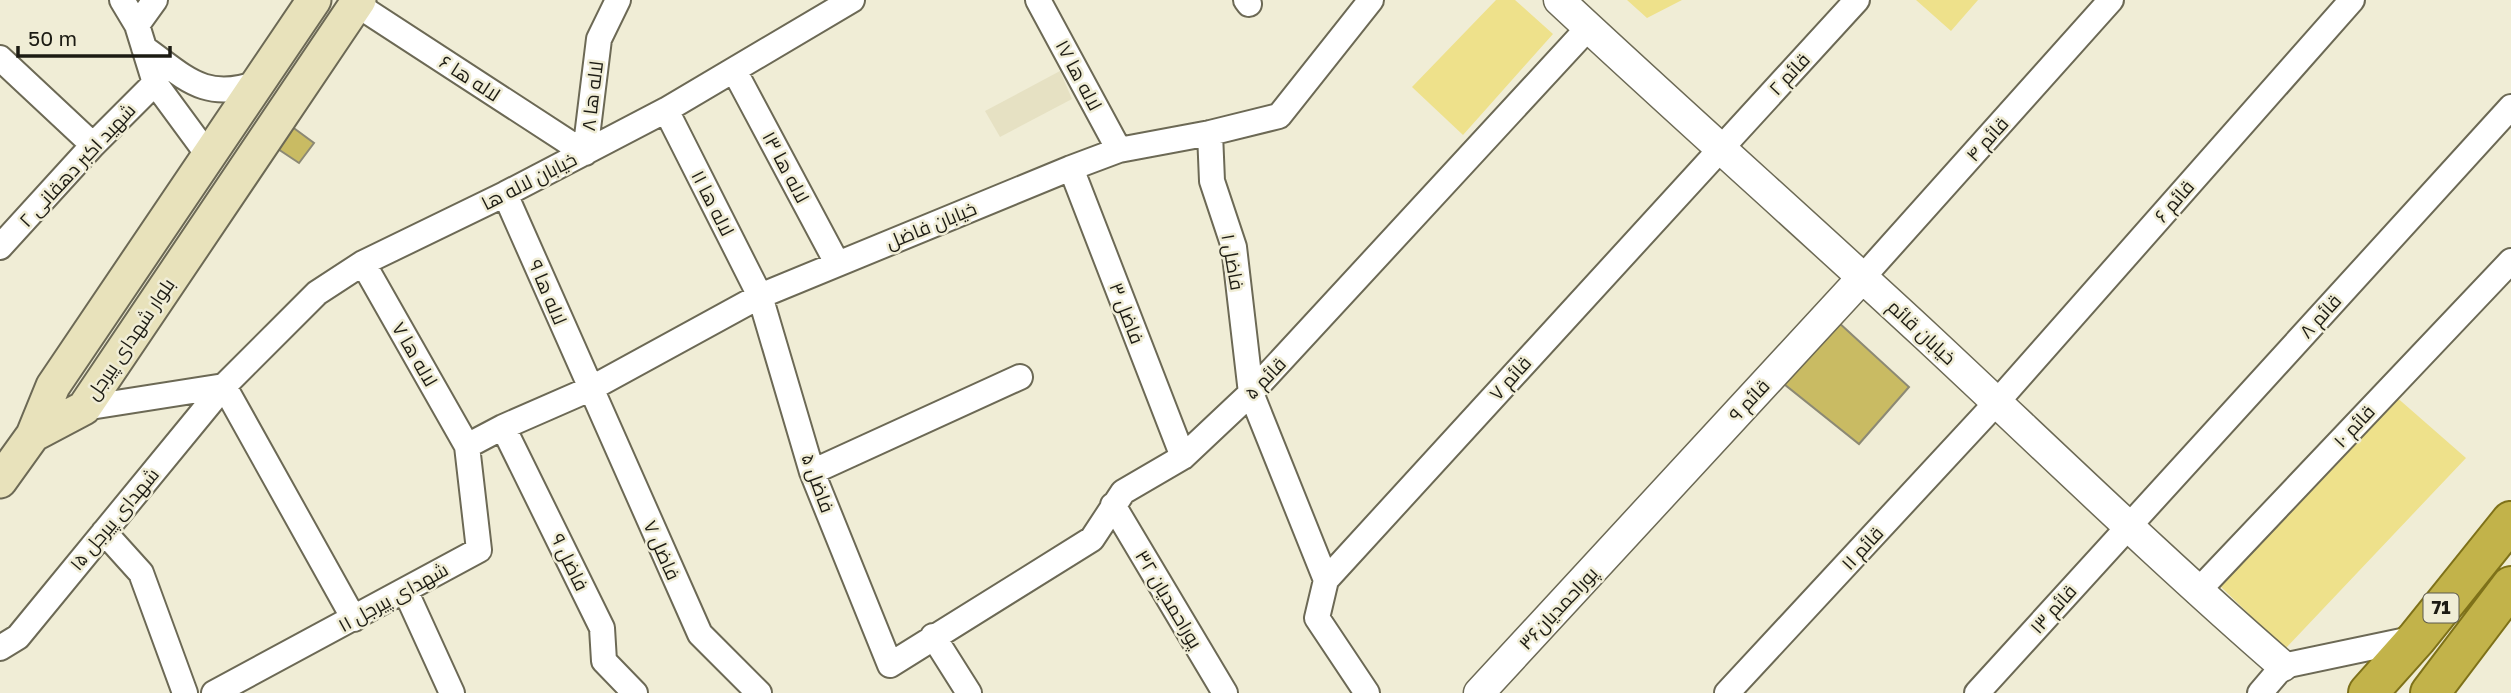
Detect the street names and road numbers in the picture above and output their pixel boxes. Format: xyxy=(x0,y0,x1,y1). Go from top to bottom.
street label: لاله ها ۱۷ xyxy=(1051,36,1108,114)
street label: قائم ۲ xyxy=(1763,48,1816,102)
street label: لاله ها ۶ xyxy=(436,49,505,106)
street label: لاله ها ۸ xyxy=(576,60,607,132)
street label: شهید اکبر دهقانی ۲ xyxy=(14,98,140,232)
street label: قائم ۴ xyxy=(1961,112,2015,168)
street label: لاله ها ۱۳ xyxy=(758,127,815,206)
street label: خیابان لاله ها xyxy=(477,147,581,215)
street label: لاله ها ۱۱ xyxy=(687,166,740,239)
street label: قائم ۶ xyxy=(2149,175,2201,229)
street label: خیابان فاضل xyxy=(882,196,980,254)
street label: فاضل ۱ xyxy=(1216,232,1250,292)
street label: لاله ها ۹ xyxy=(524,256,572,328)
street label: بلوار شهدای پیرجل xyxy=(80,273,181,405)
street label: فاضل ۳ xyxy=(1104,279,1150,347)
street label: قائم ۸ xyxy=(2294,289,2348,344)
street label: خیابان قائم xyxy=(1882,294,1961,371)
street label: لاله ها ۷ xyxy=(388,317,443,390)
street label: قائم ۷ xyxy=(1484,351,1538,406)
street label: قائم ۵ xyxy=(1239,352,1292,406)
street label: قائم ۹ xyxy=(1723,374,1776,428)
street label: قائم ۱۰ xyxy=(2328,399,2381,454)
street label: فاضل ۵ xyxy=(796,450,840,516)
street label: شهدای پیرجل ۱۵ xyxy=(64,463,165,576)
street label: فاضل ۷ xyxy=(638,517,686,583)
street label: قائم ۱۱ xyxy=(1836,521,1890,576)
street label: فاضل ۹ xyxy=(546,529,594,595)
street label: پوراحمدیان ۳۲ xyxy=(1129,545,1208,653)
street label: شهدای پیرجل ۱۱ xyxy=(334,557,453,638)
street label: پوراحمدیان۳۶ xyxy=(1513,561,1603,655)
street label: قائم ۱۳ xyxy=(2025,579,2083,640)
road number: 71 xyxy=(2424,594,2458,622)

